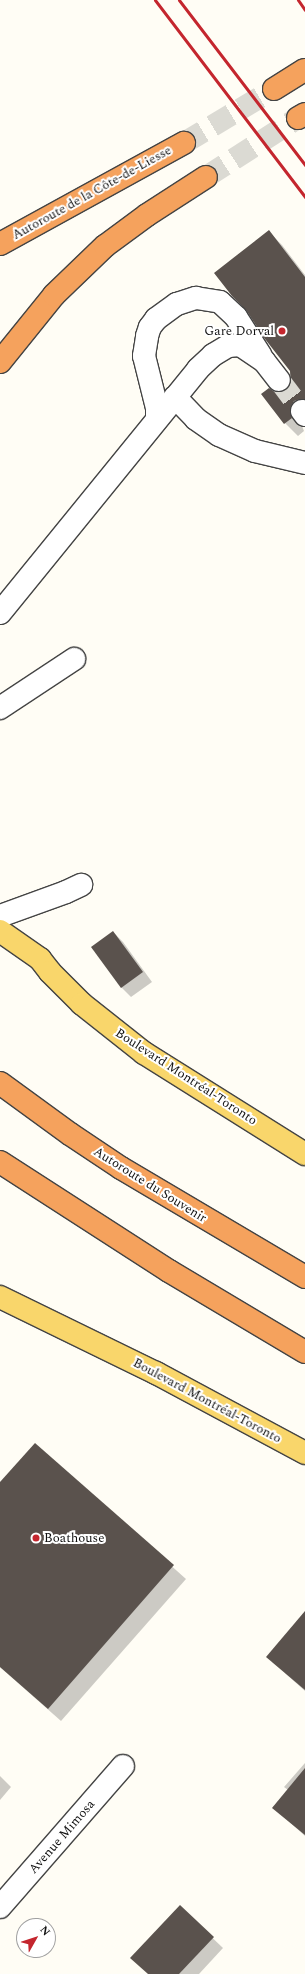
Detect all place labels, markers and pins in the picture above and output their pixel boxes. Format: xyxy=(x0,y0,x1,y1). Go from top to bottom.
place label: Gare Dorval xyxy=(204,323,274,339)
marker: Gare Dorval xyxy=(277,326,287,336)
place label: Boathouse xyxy=(44,1530,105,1546)
marker: Boathouse xyxy=(31,1533,41,1543)

